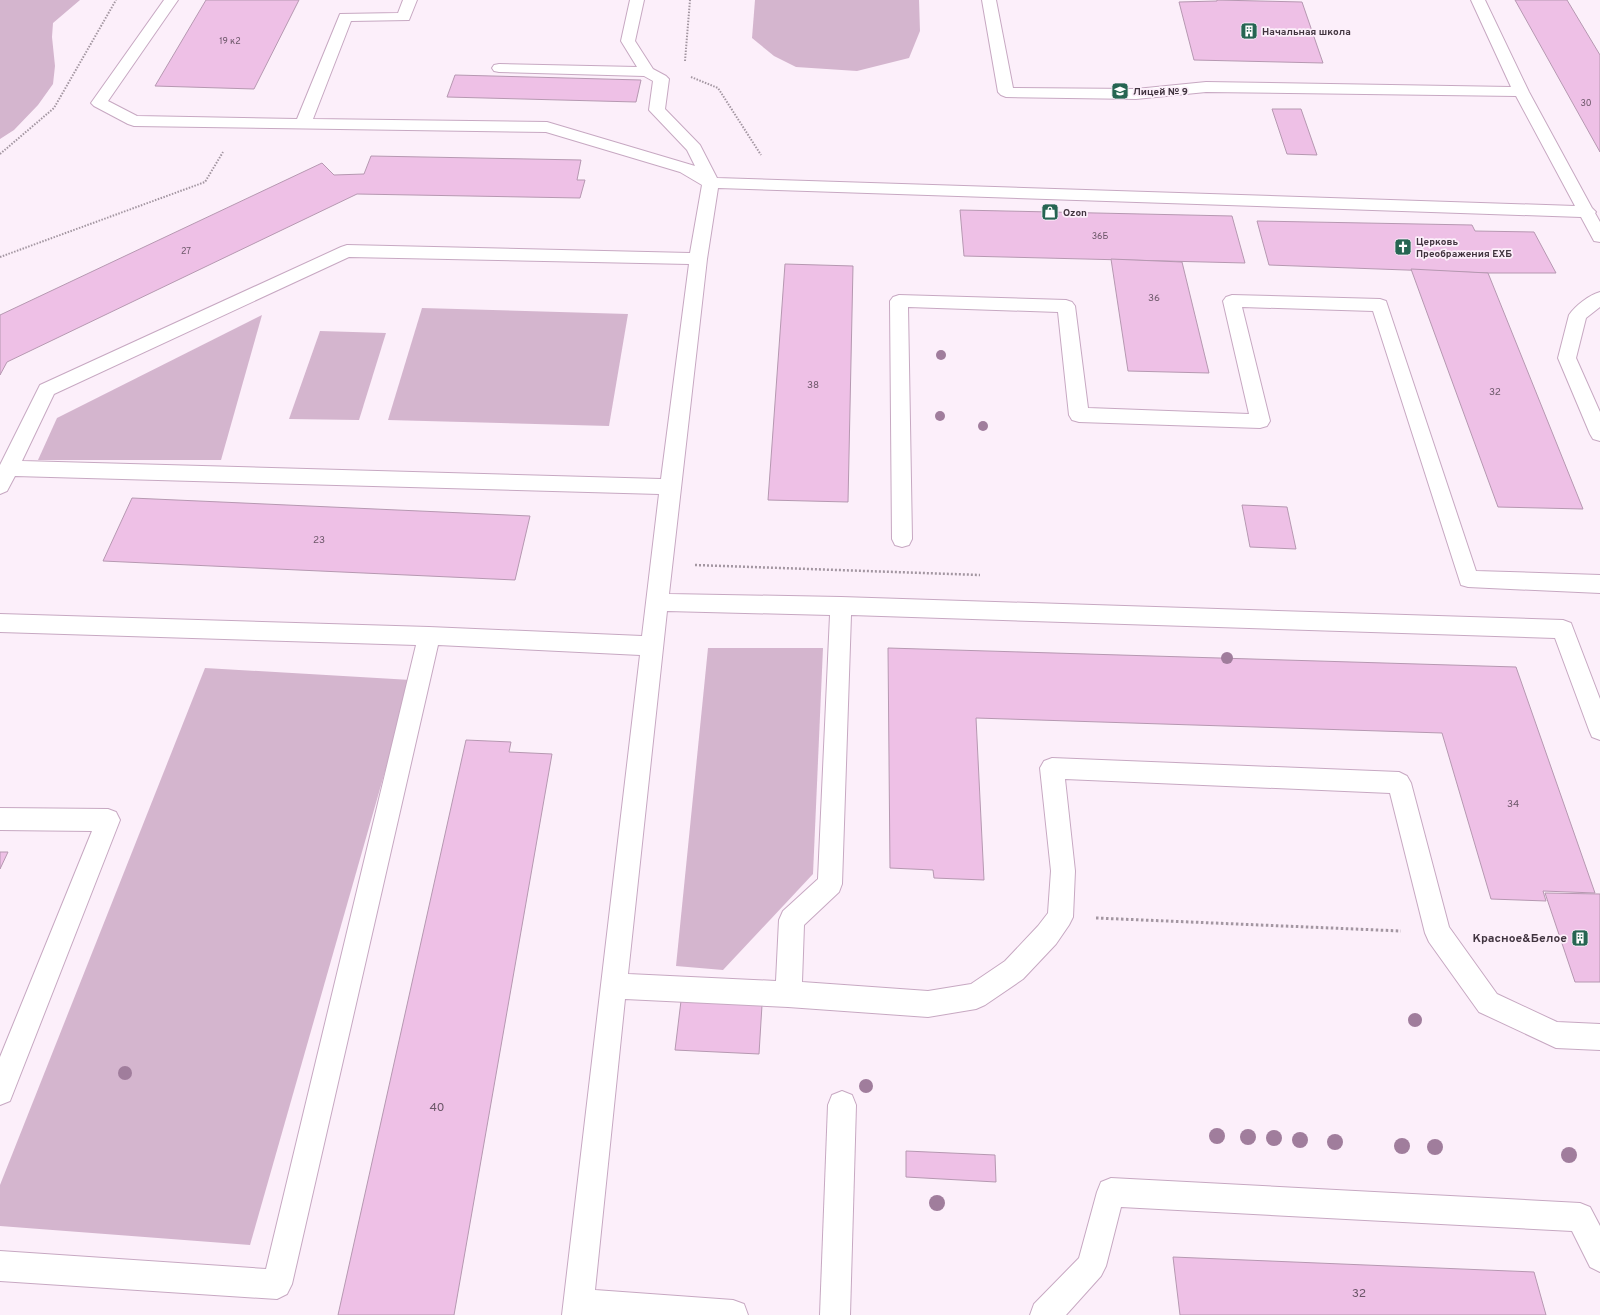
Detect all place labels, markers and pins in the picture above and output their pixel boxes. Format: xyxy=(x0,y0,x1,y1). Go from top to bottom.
building icon: Начальная школа xyxy=(1239,21,1259,41)
place label: Начальная школа xyxy=(1262,26,1351,39)
school or university icon: Лицей № 9 xyxy=(1110,81,1130,101)
place label: Лицей № 9 xyxy=(1133,86,1188,99)
shop icon: Ozon xyxy=(1040,202,1060,222)
place label: Ozon xyxy=(1063,207,1087,220)
place label: Церковь Преображения ЕХБ xyxy=(1416,236,1512,261)
church icon: Церковь Преображения ЕХБ xyxy=(1393,237,1413,257)
building icon: Красное&Белое xyxy=(1570,928,1590,948)
place label: Красное&Белое xyxy=(1472,931,1567,947)

